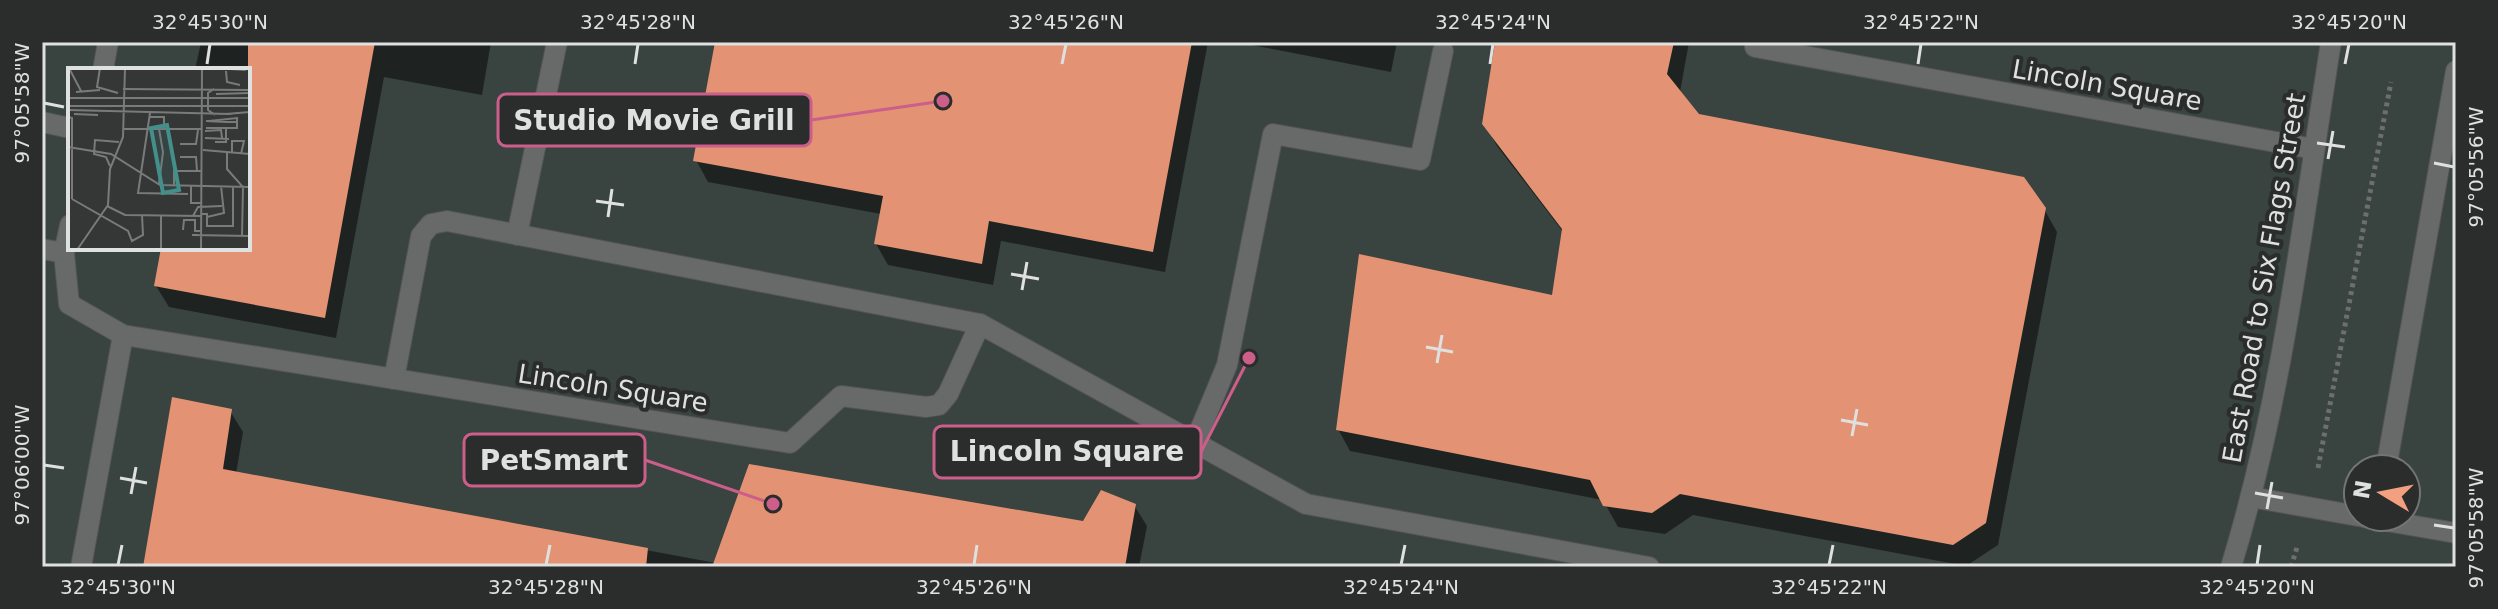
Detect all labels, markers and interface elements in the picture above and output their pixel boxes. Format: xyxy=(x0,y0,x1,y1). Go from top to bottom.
text: 32°45'30"N xyxy=(152,10,268,34)
text: 32°45'28"N xyxy=(580,10,696,34)
text: 32°45'26"N xyxy=(1008,10,1124,34)
text: 32°45'24"N xyxy=(1435,10,1551,34)
text: 32°45'22"N xyxy=(1863,10,1979,34)
text: 32°45'20"N xyxy=(2291,10,2407,34)
text: 97°05'58"W xyxy=(10,42,34,163)
street label: Lincoln Square xyxy=(2010,54,2204,116)
inset map xyxy=(68,68,250,250)
street label: East Road to Six Flags Street xyxy=(2217,91,2311,465)
callout: Studio Movie Grill xyxy=(498,94,811,146)
text: Studio Movie Grill xyxy=(513,104,795,137)
text: 97°05'56"W xyxy=(2464,106,2488,227)
street label: Lincoln Square xyxy=(516,358,710,418)
text: 97°06'00"W xyxy=(10,404,34,525)
callout: Lincoln Square xyxy=(934,426,1201,478)
callout: PetSmart xyxy=(464,434,645,486)
text: Lincoln Square xyxy=(950,435,1184,468)
text: PetSmart xyxy=(480,444,628,477)
north arrow xyxy=(2342,453,2422,533)
text: 97°05'58"W xyxy=(2464,467,2488,588)
text: N xyxy=(2349,478,2377,501)
text: 32°45'30"N xyxy=(60,575,176,599)
text: 32°45'28"N xyxy=(488,575,604,599)
text: 32°45'26"N xyxy=(916,575,1032,599)
text: 32°45'24"N xyxy=(1343,575,1459,599)
text: 32°45'22"N xyxy=(1771,575,1887,599)
text: 32°45'20"N xyxy=(2199,575,2315,599)

